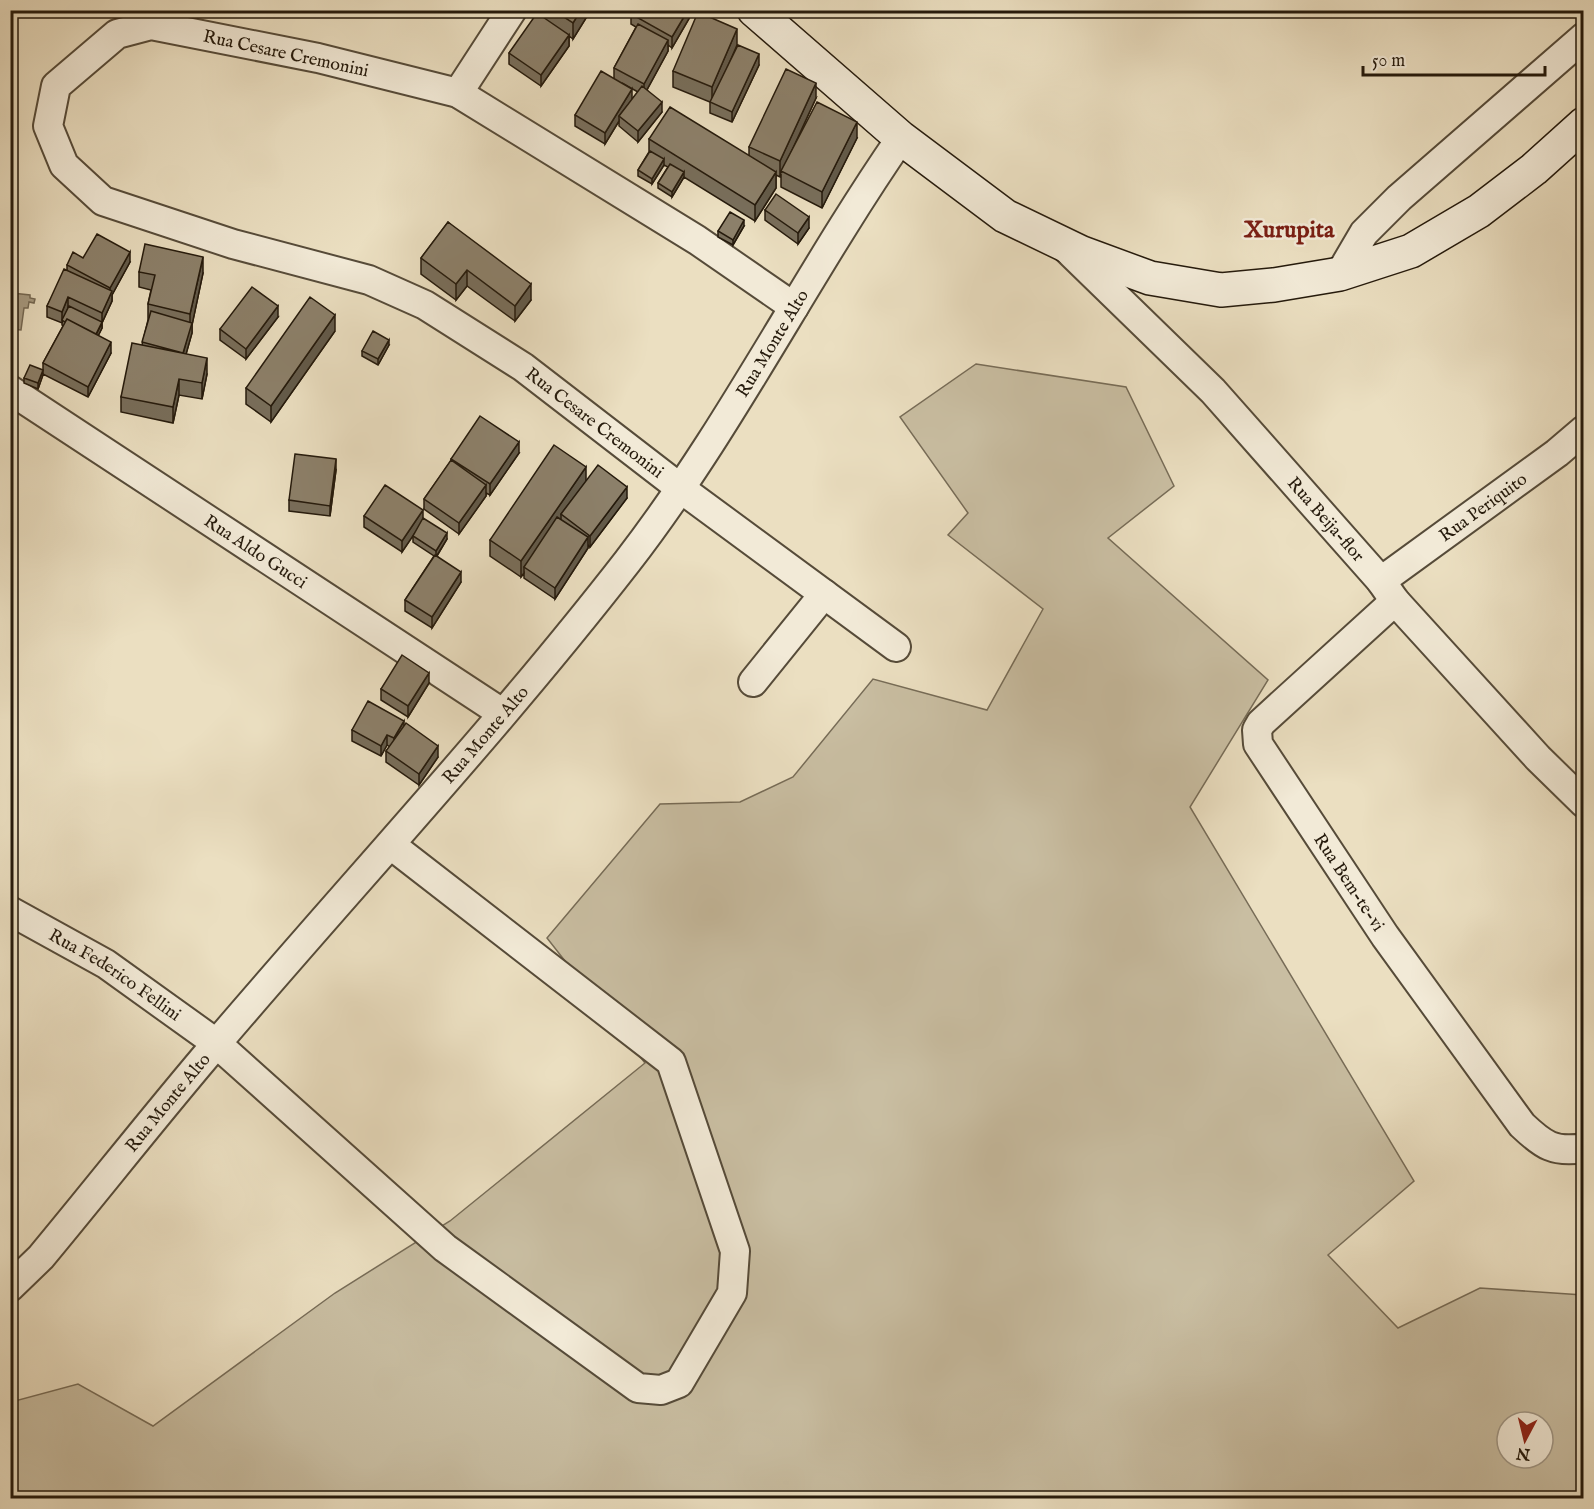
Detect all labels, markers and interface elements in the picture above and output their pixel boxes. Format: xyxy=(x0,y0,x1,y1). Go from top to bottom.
street label: Rua Cesare Cremonini xyxy=(201,26,371,83)
scale bar xyxy=(1363,39,1544,77)
text: 50 m xyxy=(1372,50,1405,73)
district label: Xurupita xyxy=(1243,215,1335,246)
street label: Rua Monte Alto xyxy=(732,286,815,402)
street label: Rua Cesare Cremonini xyxy=(520,363,668,484)
street label: Rua Periquito xyxy=(1435,468,1533,548)
street label: Rua Beija-flor xyxy=(1281,473,1369,568)
street label: Rua Aldo Gucci xyxy=(199,510,311,595)
street label: Rua Monte Alto xyxy=(438,681,535,789)
street label: Rua Bem-te-vi xyxy=(1307,830,1389,937)
street label: Rua Federico Fellini xyxy=(44,925,185,1027)
street label: Rua Monte Alto xyxy=(121,1049,217,1158)
north arrow xyxy=(1495,1410,1555,1470)
text: N xyxy=(1515,1442,1532,1464)

